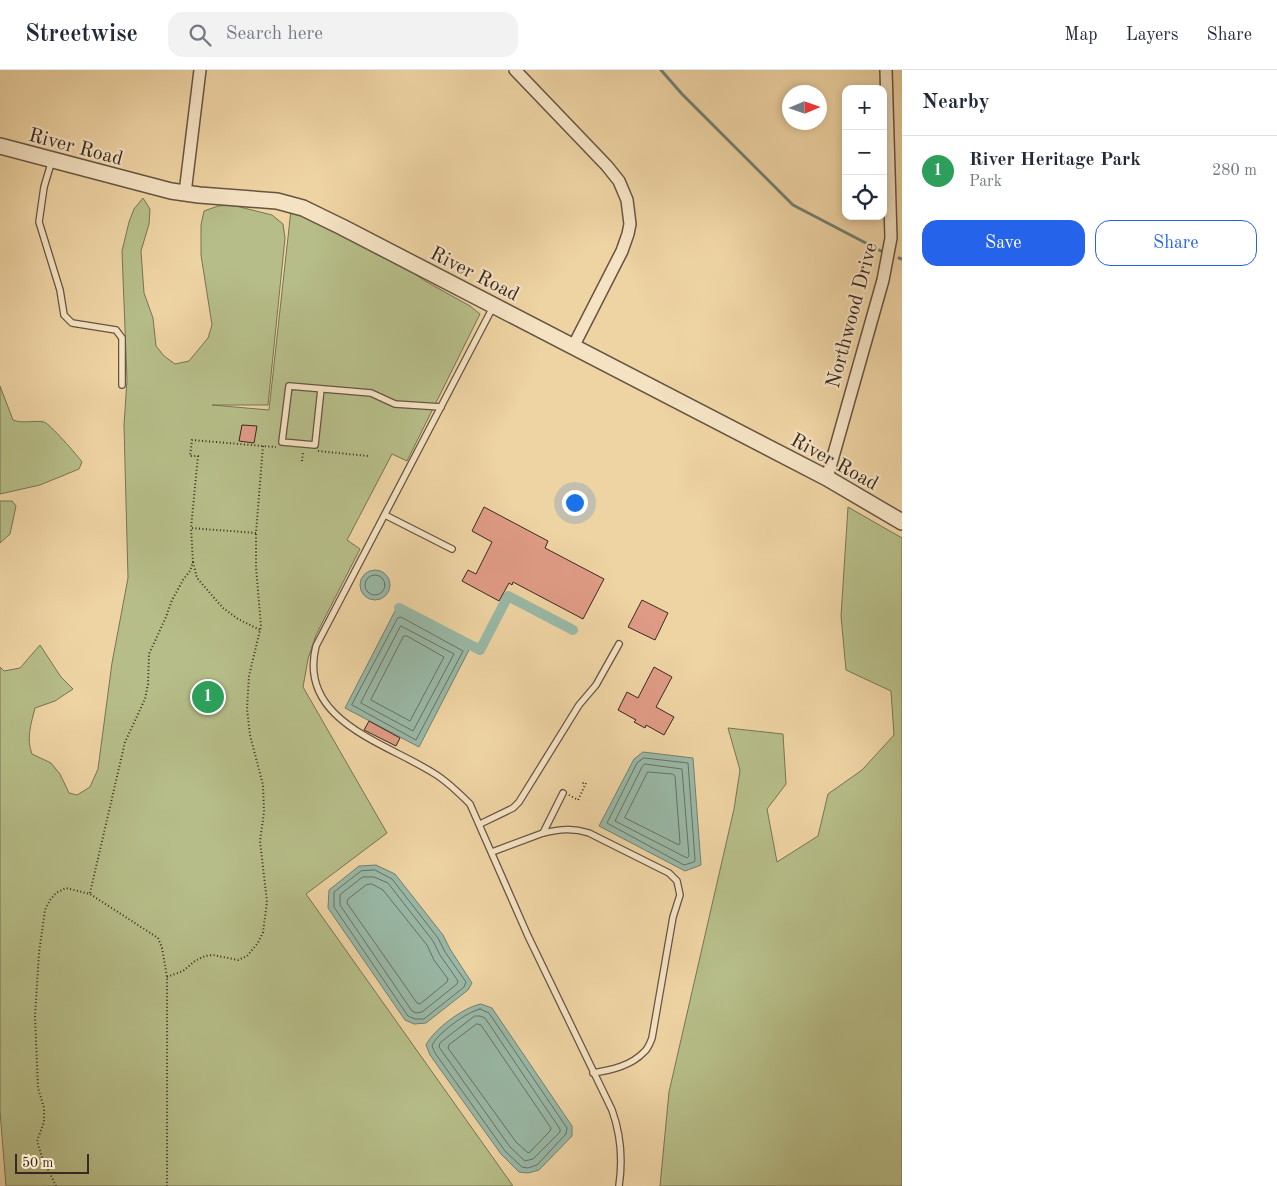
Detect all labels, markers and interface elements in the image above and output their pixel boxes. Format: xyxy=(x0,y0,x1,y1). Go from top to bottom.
search box xyxy=(168,12,518,57)
icon: search xyxy=(186,21,214,49)
text: Streetwise xyxy=(25,23,138,47)
text: Search here xyxy=(226,25,323,44)
text: Map xyxy=(1064,26,1098,44)
text: Layers xyxy=(1126,26,1178,44)
text: Share xyxy=(1206,26,1252,44)
north arrow xyxy=(782,85,827,130)
map controls xyxy=(842,85,887,220)
button: + xyxy=(842,85,887,130)
text: Nearby xyxy=(922,92,990,113)
street label: River Road xyxy=(26,126,125,170)
button: − xyxy=(842,130,887,175)
text: River Heritage Park xyxy=(969,151,1141,170)
text: 1 xyxy=(933,163,943,179)
text: 280 m xyxy=(1212,163,1257,179)
text: Park xyxy=(969,174,1002,190)
button: locate xyxy=(842,175,887,220)
button: Save xyxy=(922,220,1085,266)
button: Share xyxy=(1095,220,1257,266)
street label: Northwood Drive xyxy=(824,241,882,390)
street label: River Road xyxy=(426,244,522,306)
street label: River Road xyxy=(787,431,881,495)
your location xyxy=(562,490,588,516)
pin: 1 xyxy=(192,678,224,716)
scale bar xyxy=(15,1151,89,1174)
text: 50 m xyxy=(22,1156,53,1170)

